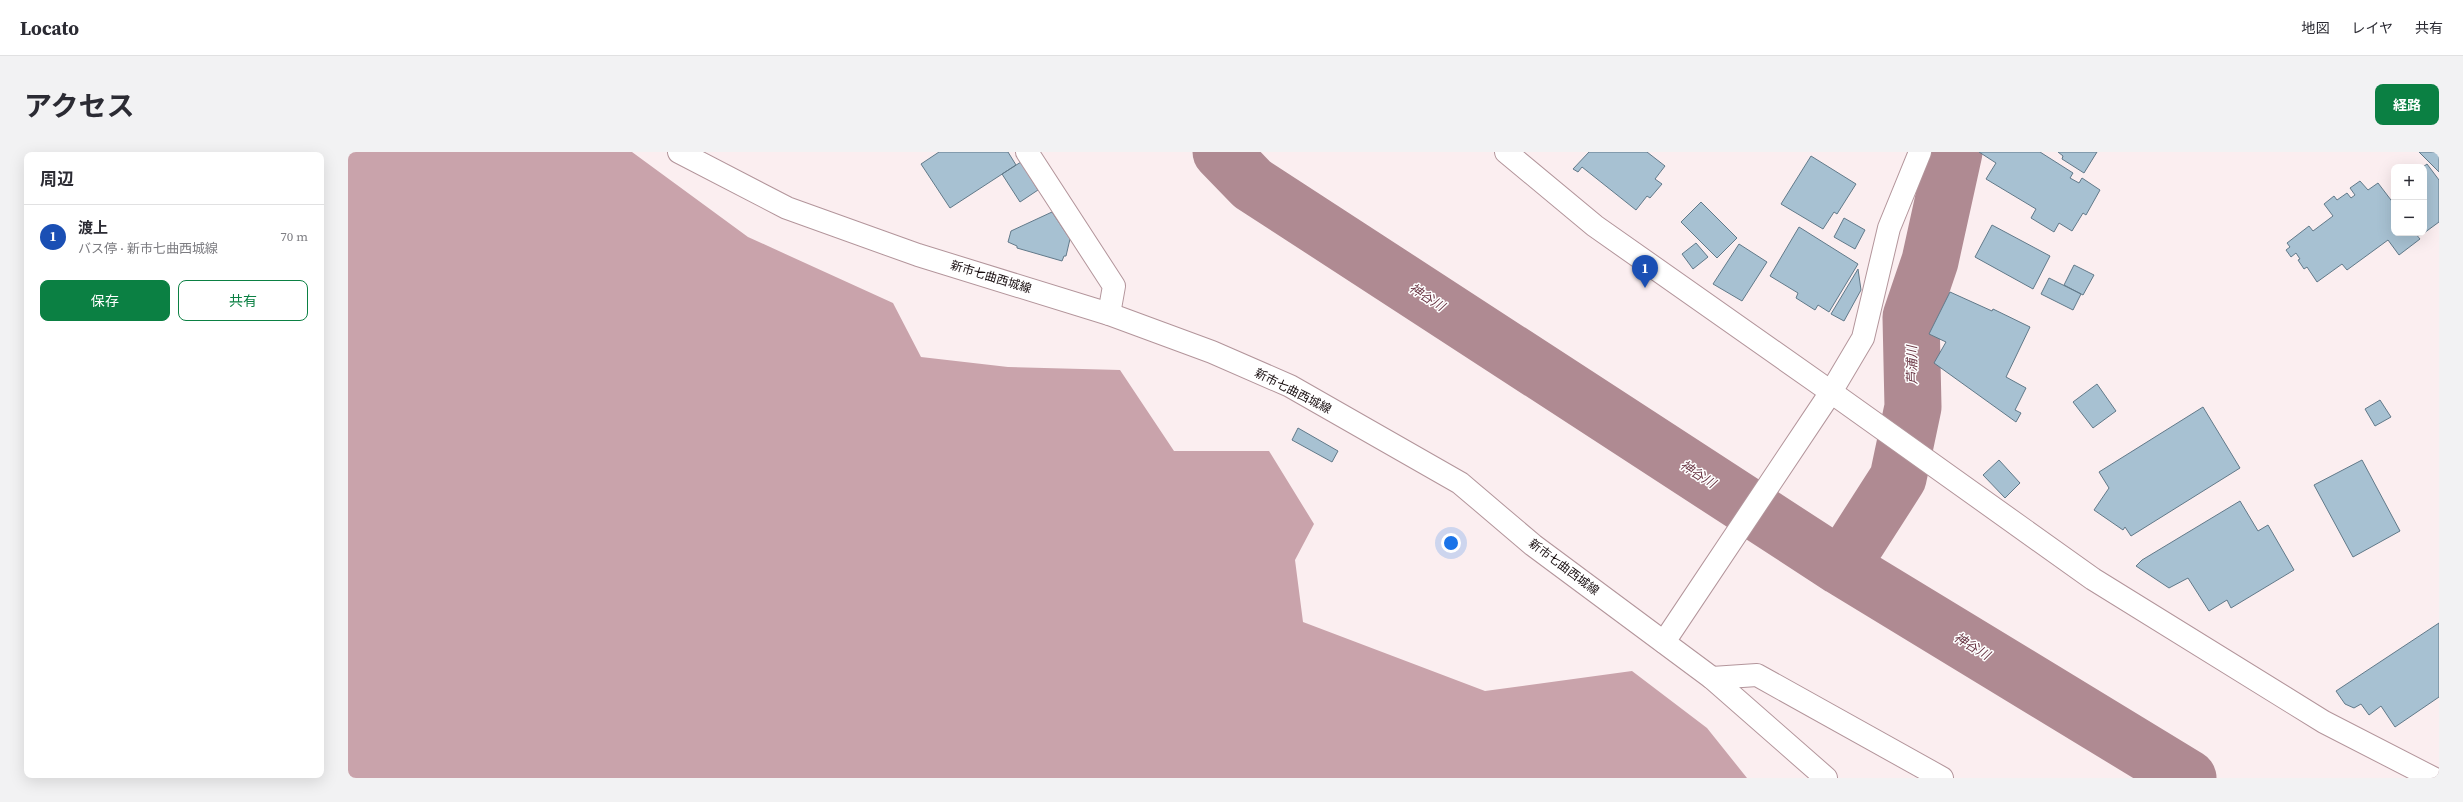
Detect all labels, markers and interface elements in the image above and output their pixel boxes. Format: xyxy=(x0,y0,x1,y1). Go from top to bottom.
text: Locato xyxy=(20,15,79,41)
text: 地図 xyxy=(2301,18,2329,38)
text: レイヤ xyxy=(2351,18,2393,38)
text: 共有 xyxy=(2415,18,2443,38)
button: 経路 xyxy=(2375,84,2439,125)
text: アクセス xyxy=(24,87,135,125)
map controls xyxy=(2391,164,2427,236)
button: + xyxy=(2391,164,2427,200)
text: 周辺 xyxy=(40,167,74,191)
button: − xyxy=(2391,200,2427,236)
text: 渡上 xyxy=(78,217,108,238)
text: 1 xyxy=(49,228,57,245)
text: 70 m xyxy=(280,228,308,245)
text: バス停 · 新市七曲西城線 xyxy=(78,240,218,257)
pin: 1 xyxy=(1632,255,1658,288)
street label: 新市七曲西城線 xyxy=(948,257,1034,297)
water label: 神谷川 xyxy=(1406,279,1450,316)
button: 保存 xyxy=(40,280,170,321)
button: 共有 xyxy=(178,280,308,321)
water label: 芦浦川 xyxy=(1903,343,1921,385)
street label: 新市七曲西城線 xyxy=(1252,365,1334,417)
water label: 神谷川 xyxy=(1677,456,1721,493)
your location xyxy=(1441,533,1461,553)
street label: 新市七曲西城線 xyxy=(1526,535,1602,599)
water label: 神谷川 xyxy=(1951,629,1995,664)

